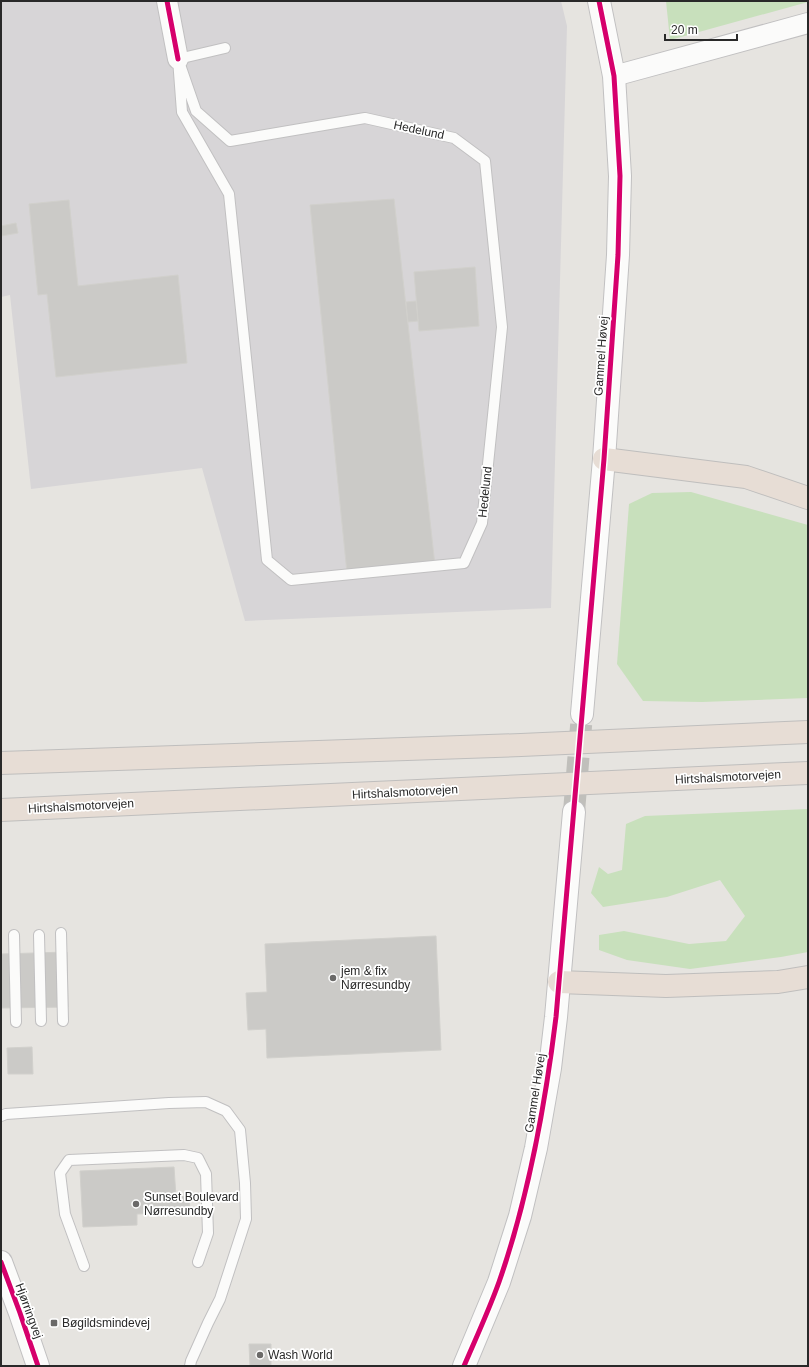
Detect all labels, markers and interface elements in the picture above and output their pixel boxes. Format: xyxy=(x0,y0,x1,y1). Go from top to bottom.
scale bar xyxy=(665,16,737,42)
text: 20 m xyxy=(671,23,698,37)
street label: Hedelund xyxy=(392,118,446,142)
street label: Gammel Høvej xyxy=(591,316,611,396)
street label: Hedelund xyxy=(475,466,495,518)
street label: Hirtshalsmotorvejen xyxy=(675,767,781,787)
street label: Hirtshalsmotorvejen xyxy=(352,782,458,802)
street label: Hirtshalsmotorvejen xyxy=(28,796,134,816)
place label: jem & fix Nørresundby xyxy=(340,964,410,992)
marker: jem & fix Nørresundby xyxy=(328,973,338,983)
street label: Gammel Høvej xyxy=(522,1052,548,1134)
place label: Sunset Boulevard Nørresundby xyxy=(144,1190,239,1218)
marker: Sunset Boulevard Nørresundby xyxy=(131,1199,141,1209)
street label: Hjørringvej xyxy=(13,1281,45,1341)
place label: Bøgildsmindevej xyxy=(62,1316,150,1330)
marker: Bøgildsmindevej xyxy=(49,1318,59,1328)
place label: Wash World xyxy=(268,1348,333,1362)
marker: Wash World xyxy=(255,1350,265,1360)

